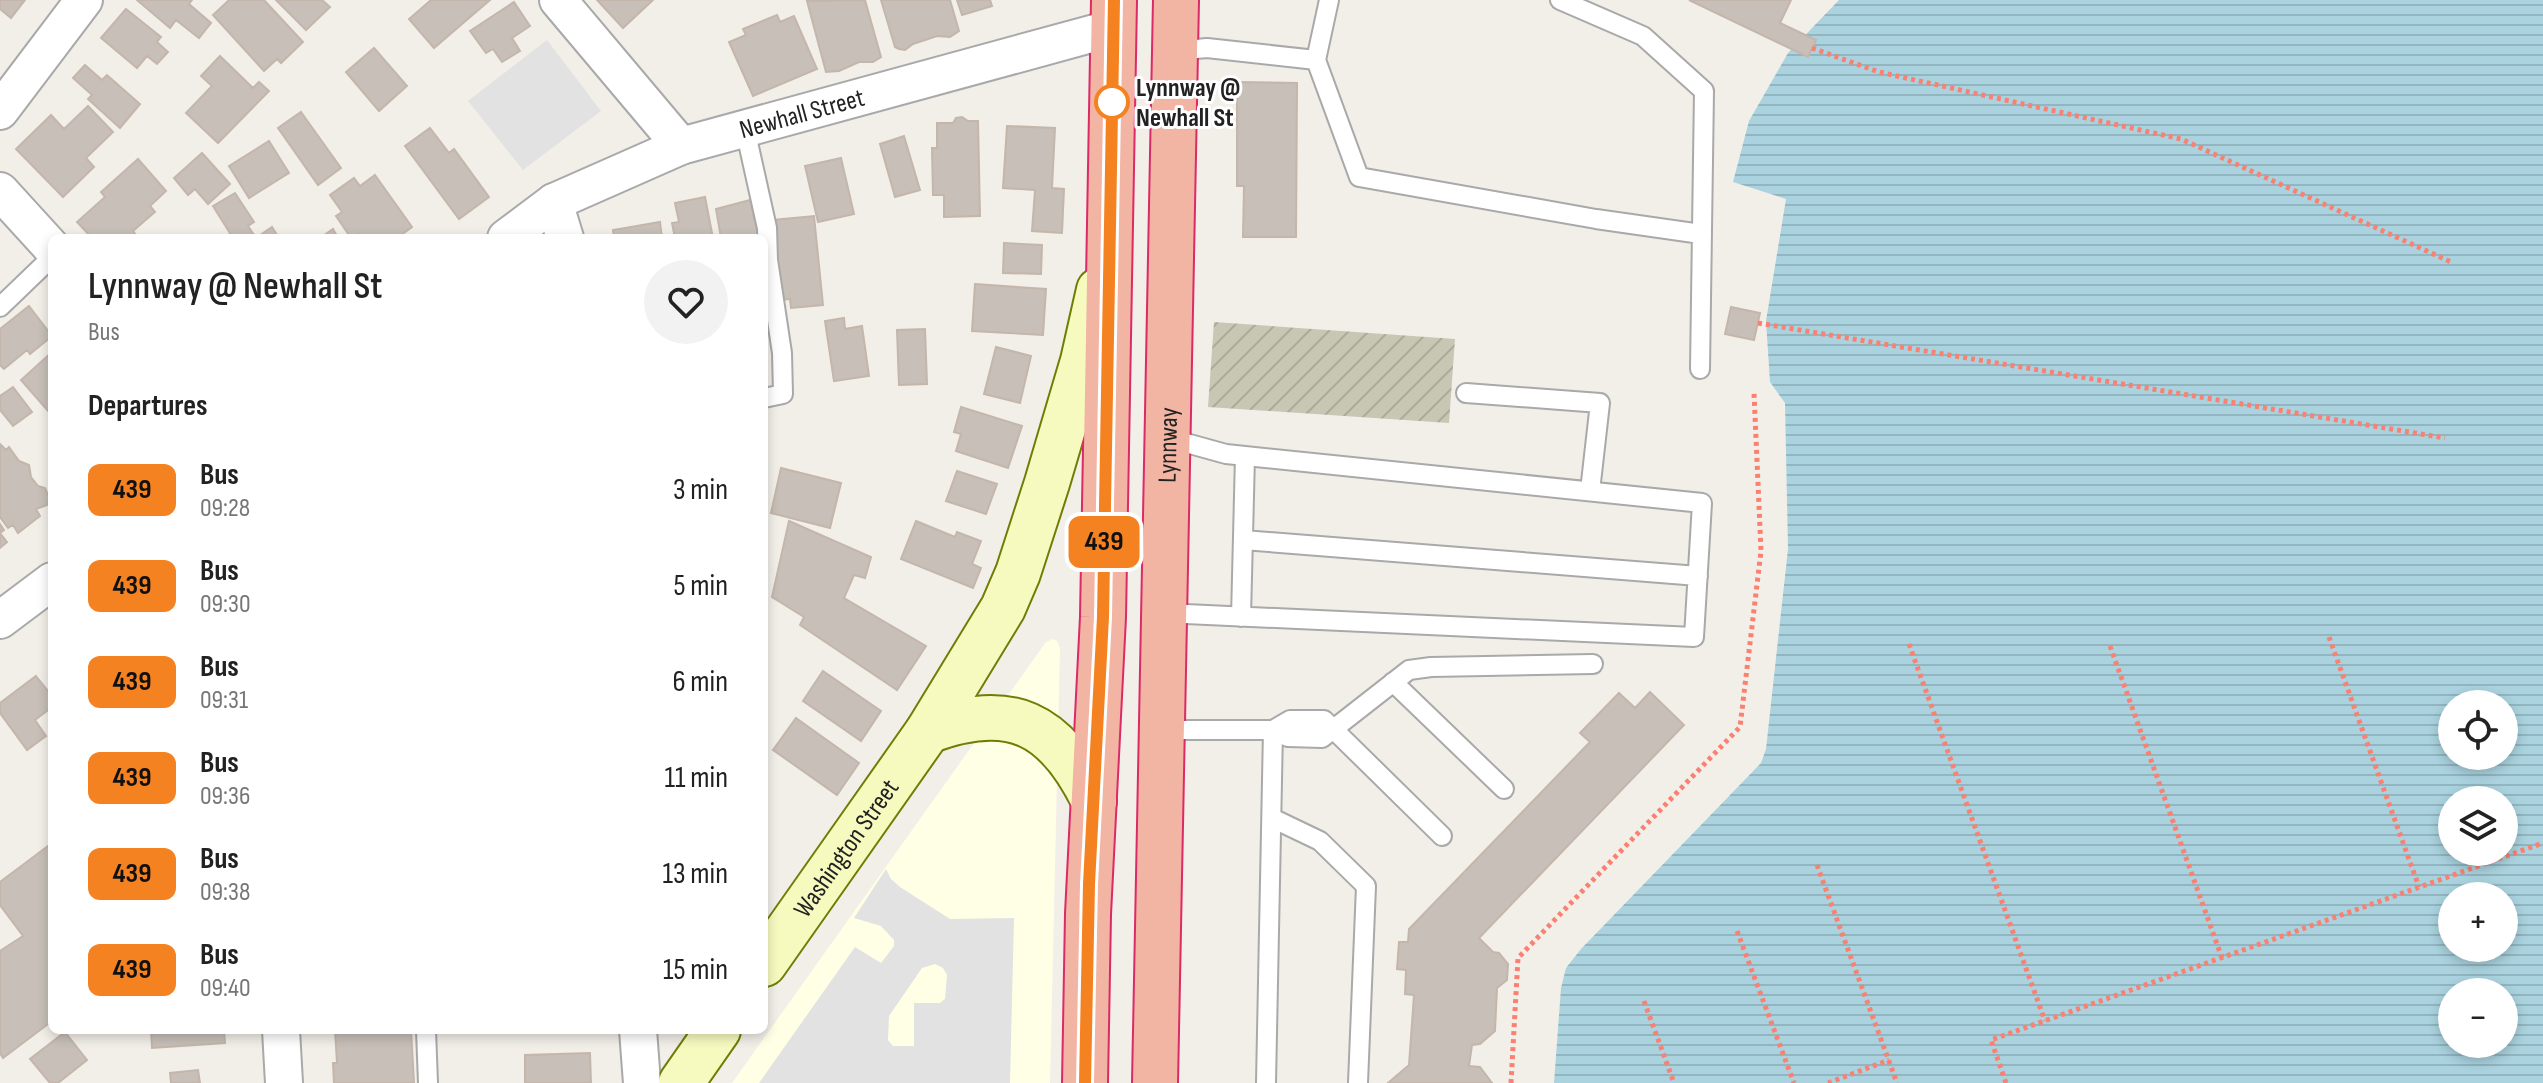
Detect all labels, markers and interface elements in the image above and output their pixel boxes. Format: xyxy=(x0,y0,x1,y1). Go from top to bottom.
place label: Lynnway @ Newhall St xyxy=(1136,73,1240,134)
street label: Newhall Street xyxy=(736,83,868,146)
marker: Lynnway @ Newhall St xyxy=(1095,85,1129,119)
button: heart xyxy=(644,260,728,344)
text: Lynnway @ Newhall St xyxy=(88,264,382,309)
text: Bus xyxy=(88,317,120,348)
text: Departures xyxy=(88,388,208,424)
street label: Lynnway xyxy=(1153,407,1185,483)
text: Bus xyxy=(200,457,239,493)
text: 3 min xyxy=(673,472,728,508)
text: 439 xyxy=(113,473,151,506)
text: 09:28 xyxy=(200,493,250,524)
line badge: 439 xyxy=(1058,516,1150,568)
text: 439 xyxy=(1085,525,1123,558)
text: Bus xyxy=(200,553,239,589)
text: 5 min xyxy=(674,568,728,604)
text: 439 xyxy=(113,569,151,602)
text: 09:30 xyxy=(200,589,251,620)
text: Bus xyxy=(200,649,239,685)
text: 6 min xyxy=(672,664,728,700)
text: 439 xyxy=(113,665,151,698)
text: 09:31 xyxy=(200,685,248,716)
map controls xyxy=(2438,690,2518,1058)
button: locate xyxy=(2438,690,2518,770)
text: Bus xyxy=(200,745,239,781)
text: 11 min xyxy=(665,760,728,796)
text: 439 xyxy=(113,761,151,794)
street label: Washington Street xyxy=(788,774,906,924)
text: 09:36 xyxy=(200,781,250,812)
button: layers xyxy=(2438,786,2518,866)
text: Bus xyxy=(200,841,239,877)
text: 13 min xyxy=(662,856,728,892)
text: 439 xyxy=(113,857,151,890)
text: 09:38 xyxy=(200,877,250,908)
button: + xyxy=(2438,882,2518,962)
text: Bus xyxy=(200,937,239,973)
text: 15 min xyxy=(663,952,728,988)
text: 439 xyxy=(113,953,151,986)
text: 09:40 xyxy=(200,973,251,1004)
button: − xyxy=(2438,978,2518,1058)

